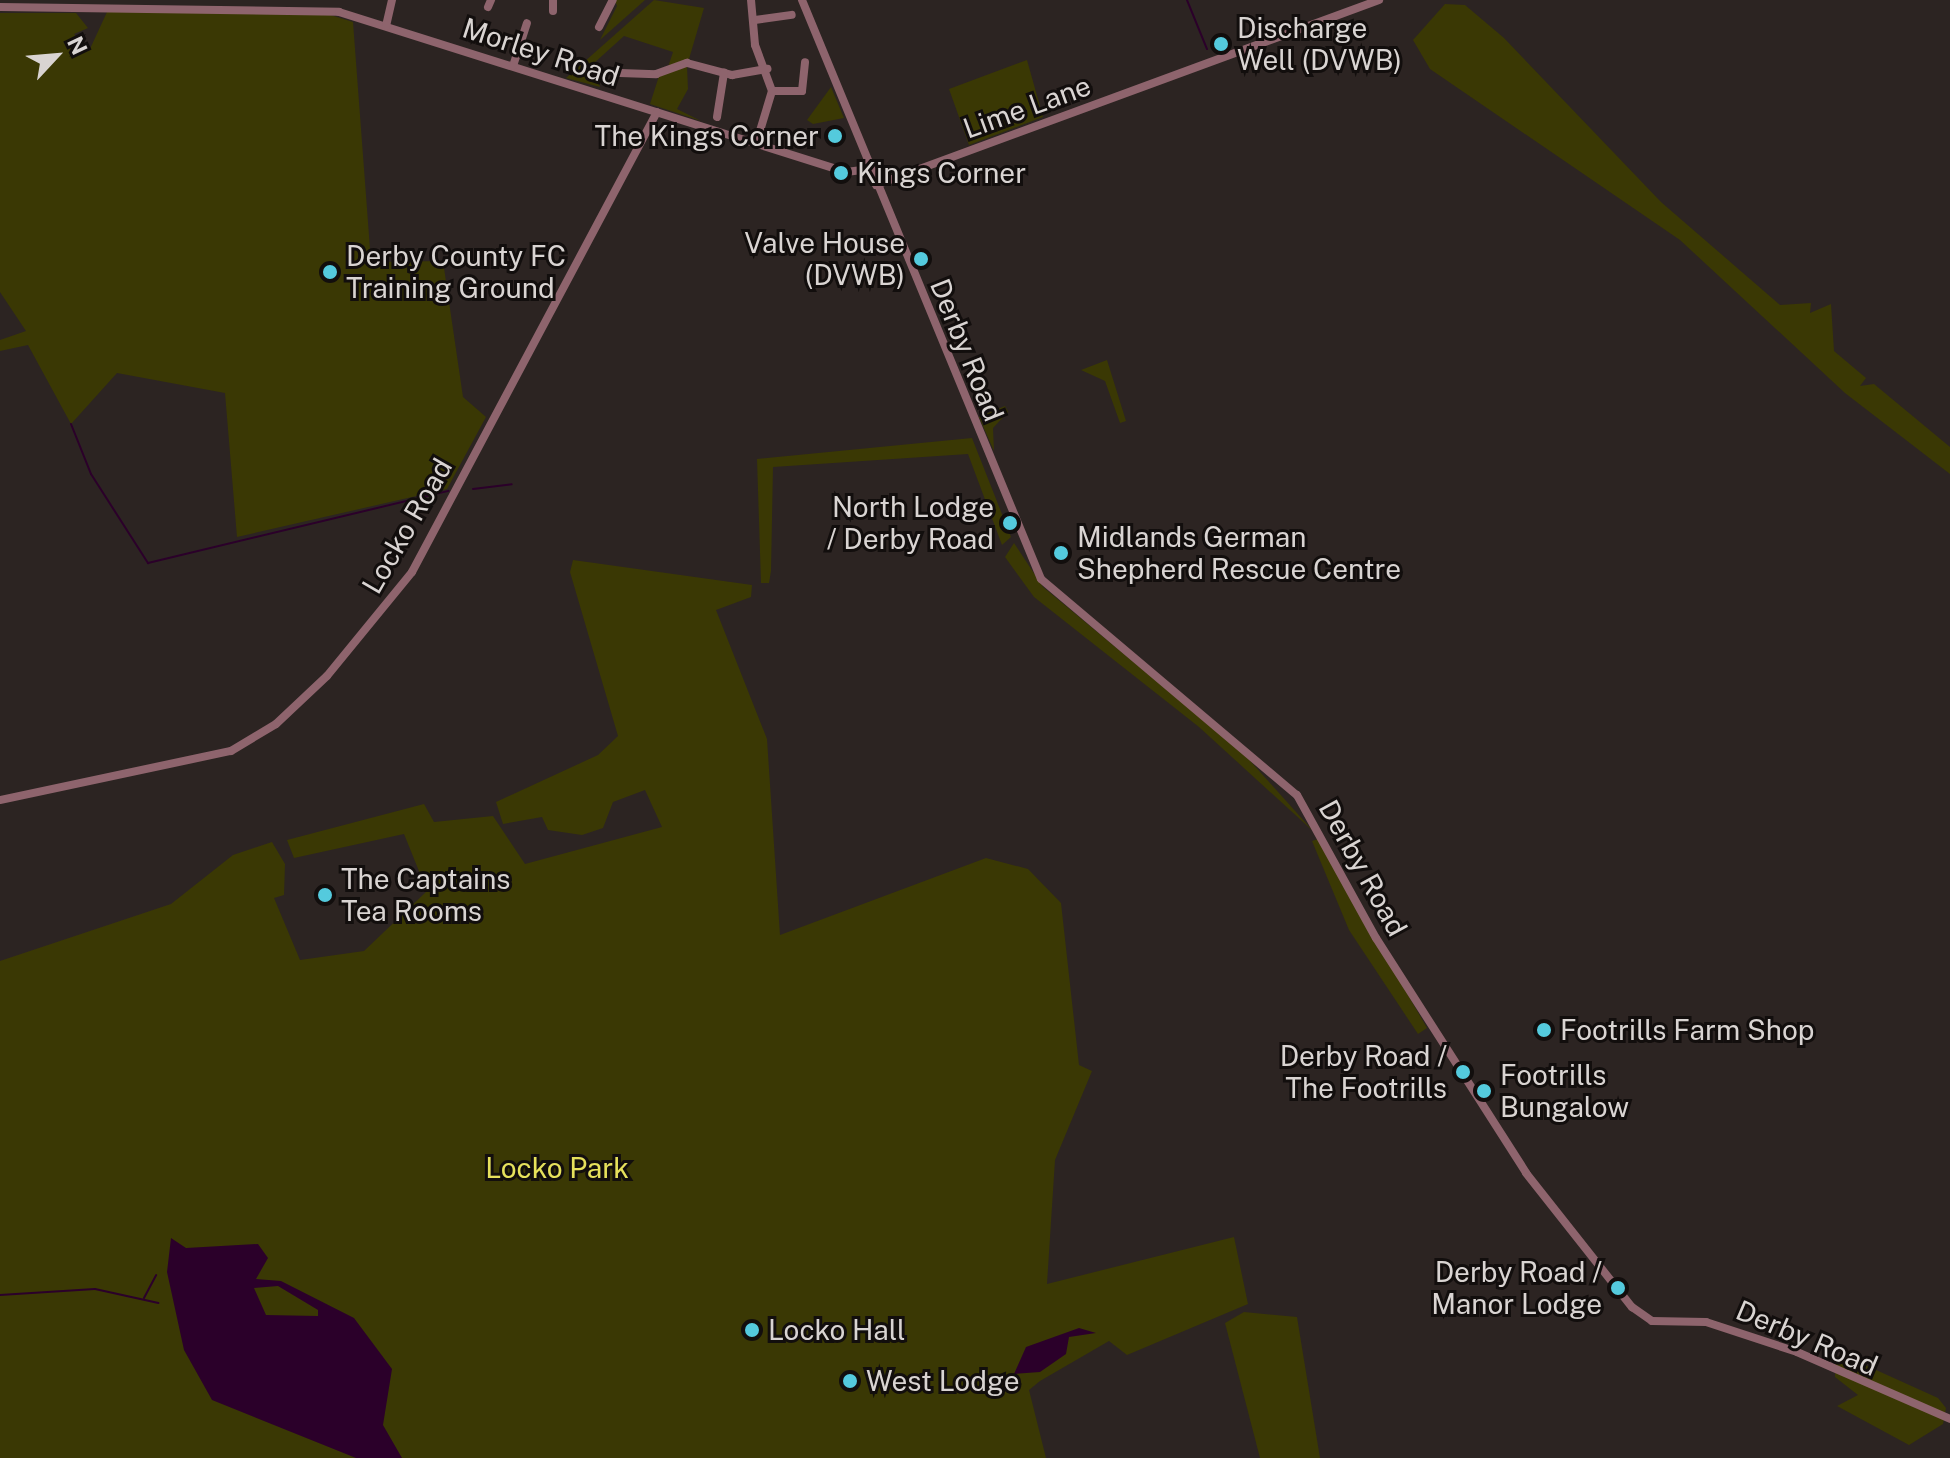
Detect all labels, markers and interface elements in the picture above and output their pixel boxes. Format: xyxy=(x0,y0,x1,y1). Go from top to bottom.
street label: Morley Road xyxy=(458,11,624,93)
place label: Discharge Well (DVWB) xyxy=(1237,11,1402,77)
north arrow xyxy=(16,16,96,96)
text: N xyxy=(62,32,93,59)
marker: Discharge Well (DVWB) xyxy=(1212,35,1230,53)
street label: Lime Lane xyxy=(959,68,1095,146)
place label: The Kings Corner xyxy=(594,119,819,153)
marker: The Kings Corner xyxy=(826,127,844,145)
place label: Kings Corner xyxy=(857,156,1026,190)
marker: Kings Corner xyxy=(832,164,850,182)
place label: Valve House (DVWB) xyxy=(744,226,905,292)
place label: Derby County FC Training Ground xyxy=(346,239,566,305)
marker: Valve House (DVWB) xyxy=(912,250,930,268)
marker: Derby County FC Training Ground xyxy=(321,263,339,281)
street label: Derby Road xyxy=(923,274,1011,426)
street label: Locko Road xyxy=(355,452,459,600)
place label: North Lodge / Derby Road xyxy=(827,490,994,556)
marker: North Lodge / Derby Road xyxy=(1001,514,1019,532)
place label: Midlands German Shepherd Rescue Centre xyxy=(1077,520,1401,586)
marker: Midlands German Shepherd Rescue Centre xyxy=(1052,544,1070,562)
street label: Derby Road xyxy=(1312,794,1414,942)
place label: The Captains Tea Rooms xyxy=(341,862,511,928)
marker: The Captains Tea Rooms xyxy=(316,886,334,904)
place label: Footrills Farm Shop xyxy=(1560,1013,1815,1047)
marker: Footrills Farm Shop xyxy=(1535,1021,1553,1039)
place label: Derby Road / The Footrills xyxy=(1280,1039,1447,1105)
place label: Footrills Bungalow xyxy=(1500,1058,1629,1124)
marker: Derby Road / The Footrills xyxy=(1454,1063,1472,1081)
marker: Footrills Bungalow xyxy=(1475,1082,1493,1100)
park label: Locko Park xyxy=(485,1151,629,1185)
place label: Derby Road / Manor Lodge xyxy=(1431,1255,1602,1321)
marker: Derby Road / Manor Lodge xyxy=(1609,1279,1627,1297)
street label: Derby Road xyxy=(1731,1293,1883,1383)
place label: Locko Hall xyxy=(768,1313,906,1347)
marker: Locko Hall xyxy=(743,1321,761,1339)
place label: West Lodge xyxy=(866,1364,1020,1398)
marker: West Lodge xyxy=(841,1372,859,1390)

